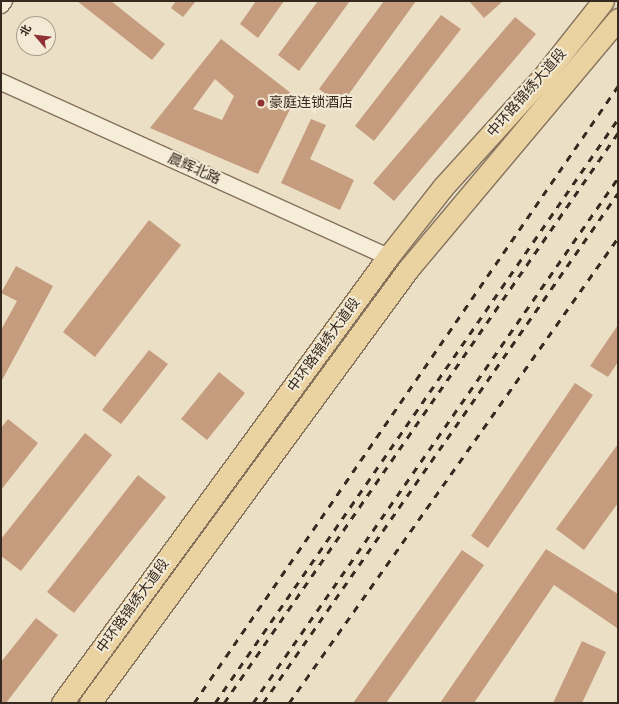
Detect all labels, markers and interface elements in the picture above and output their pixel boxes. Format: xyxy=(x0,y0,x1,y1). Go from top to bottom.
north arrow xyxy=(16,16,56,56)
text: 北 xyxy=(18,23,34,39)
street label: 中环路锦绣大道段 xyxy=(484,45,570,141)
place label: 豪庭连锁酒店 xyxy=(269,95,353,111)
marker: 豪庭连锁酒店 xyxy=(256,98,266,108)
street label: 晨辉北路 xyxy=(165,150,223,188)
street label: 中环路锦绣大道段 xyxy=(284,295,364,395)
street label: 中环路锦绣大道段 xyxy=(93,556,173,656)

